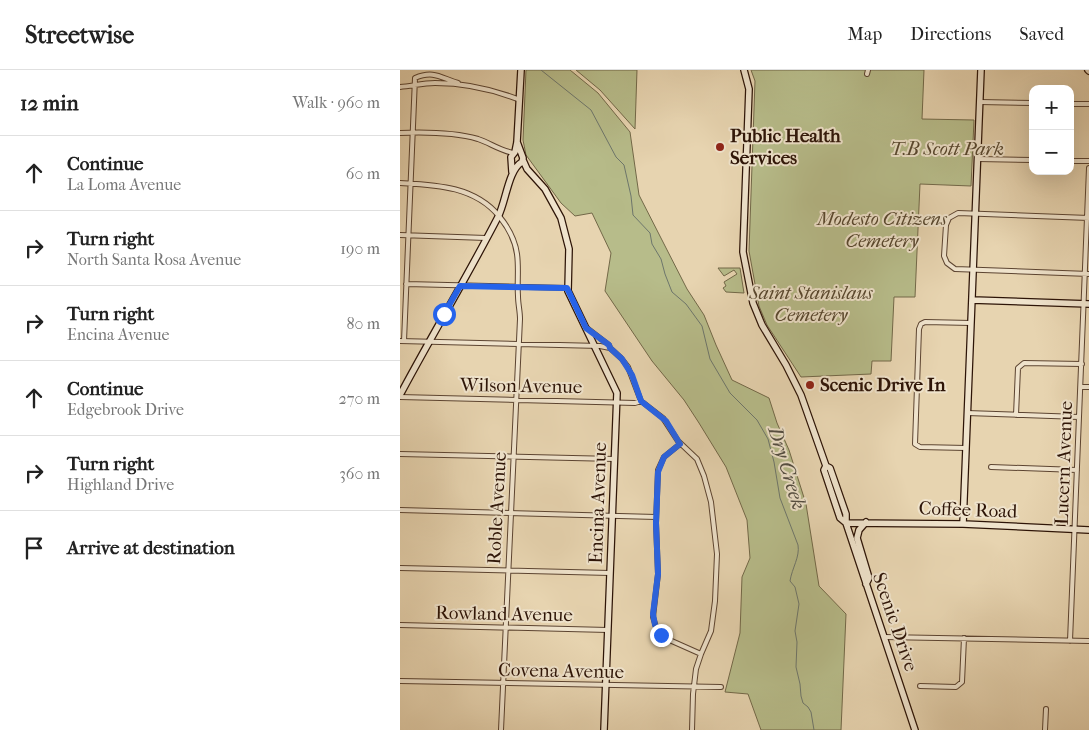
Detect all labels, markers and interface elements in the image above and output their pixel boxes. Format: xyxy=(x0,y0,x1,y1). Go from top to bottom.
text: Streetwise xyxy=(25,21,134,49)
text: Map xyxy=(848,24,882,45)
text: Directions xyxy=(910,24,991,45)
text: Saved xyxy=(1019,24,1064,45)
map controls xyxy=(1029,85,1074,175)
button: + xyxy=(1029,85,1074,130)
text: 12 min xyxy=(20,91,79,115)
text: Walk · 960 m xyxy=(293,93,380,112)
place label: Public Health Services xyxy=(730,125,841,169)
button: − xyxy=(1029,130,1074,175)
park label: T.B Scott Park xyxy=(890,138,1004,160)
marker: Public Health Services xyxy=(714,141,726,153)
text: Continue xyxy=(67,153,143,175)
icon: ahead xyxy=(20,159,48,187)
text: 60 m xyxy=(346,164,380,183)
text: La Loma Avenue xyxy=(67,175,181,194)
park label: Modesto Citizens Cemetery xyxy=(815,208,948,252)
text: Turn right xyxy=(67,228,154,250)
icon: right xyxy=(20,234,48,262)
text: 190 m xyxy=(340,239,380,258)
text: North Santa Rosa Avenue xyxy=(67,250,241,269)
park label: Saint Stanislaus Cemetery xyxy=(748,282,874,326)
text: Turn right xyxy=(67,303,154,325)
route start xyxy=(433,303,456,326)
icon: right xyxy=(20,309,48,337)
text: 80 m xyxy=(346,314,380,333)
text: Encina Avenue xyxy=(67,325,170,344)
street label: Wilson Avenue xyxy=(459,374,582,398)
place label: Scenic Drive In xyxy=(820,374,946,396)
text: Continue xyxy=(67,378,143,400)
marker: Scenic Drive In xyxy=(804,379,816,391)
icon: ahead xyxy=(20,384,48,412)
text: 270 m xyxy=(339,389,380,408)
text: Edgebrook Drive xyxy=(67,400,184,419)
street label: Lucern Avenue xyxy=(1051,400,1077,526)
water label: Dry Creek xyxy=(763,422,810,512)
street label: Encina Avenue xyxy=(585,442,611,564)
street label: Roble Avenue xyxy=(483,451,511,565)
text: Turn right xyxy=(67,453,154,475)
icon: right xyxy=(20,459,48,487)
text: 360 m xyxy=(339,464,380,483)
text: Highland Drive xyxy=(67,475,174,494)
street label: Coffee Road xyxy=(918,497,1018,523)
icon: arrive xyxy=(20,534,48,562)
text: Arrive at destination xyxy=(67,537,235,559)
street label: Scenic Drive xyxy=(868,570,922,674)
street label: Rowland Avenue xyxy=(435,602,573,626)
route end xyxy=(650,624,673,647)
street label: Covena Avenue xyxy=(498,659,624,683)

